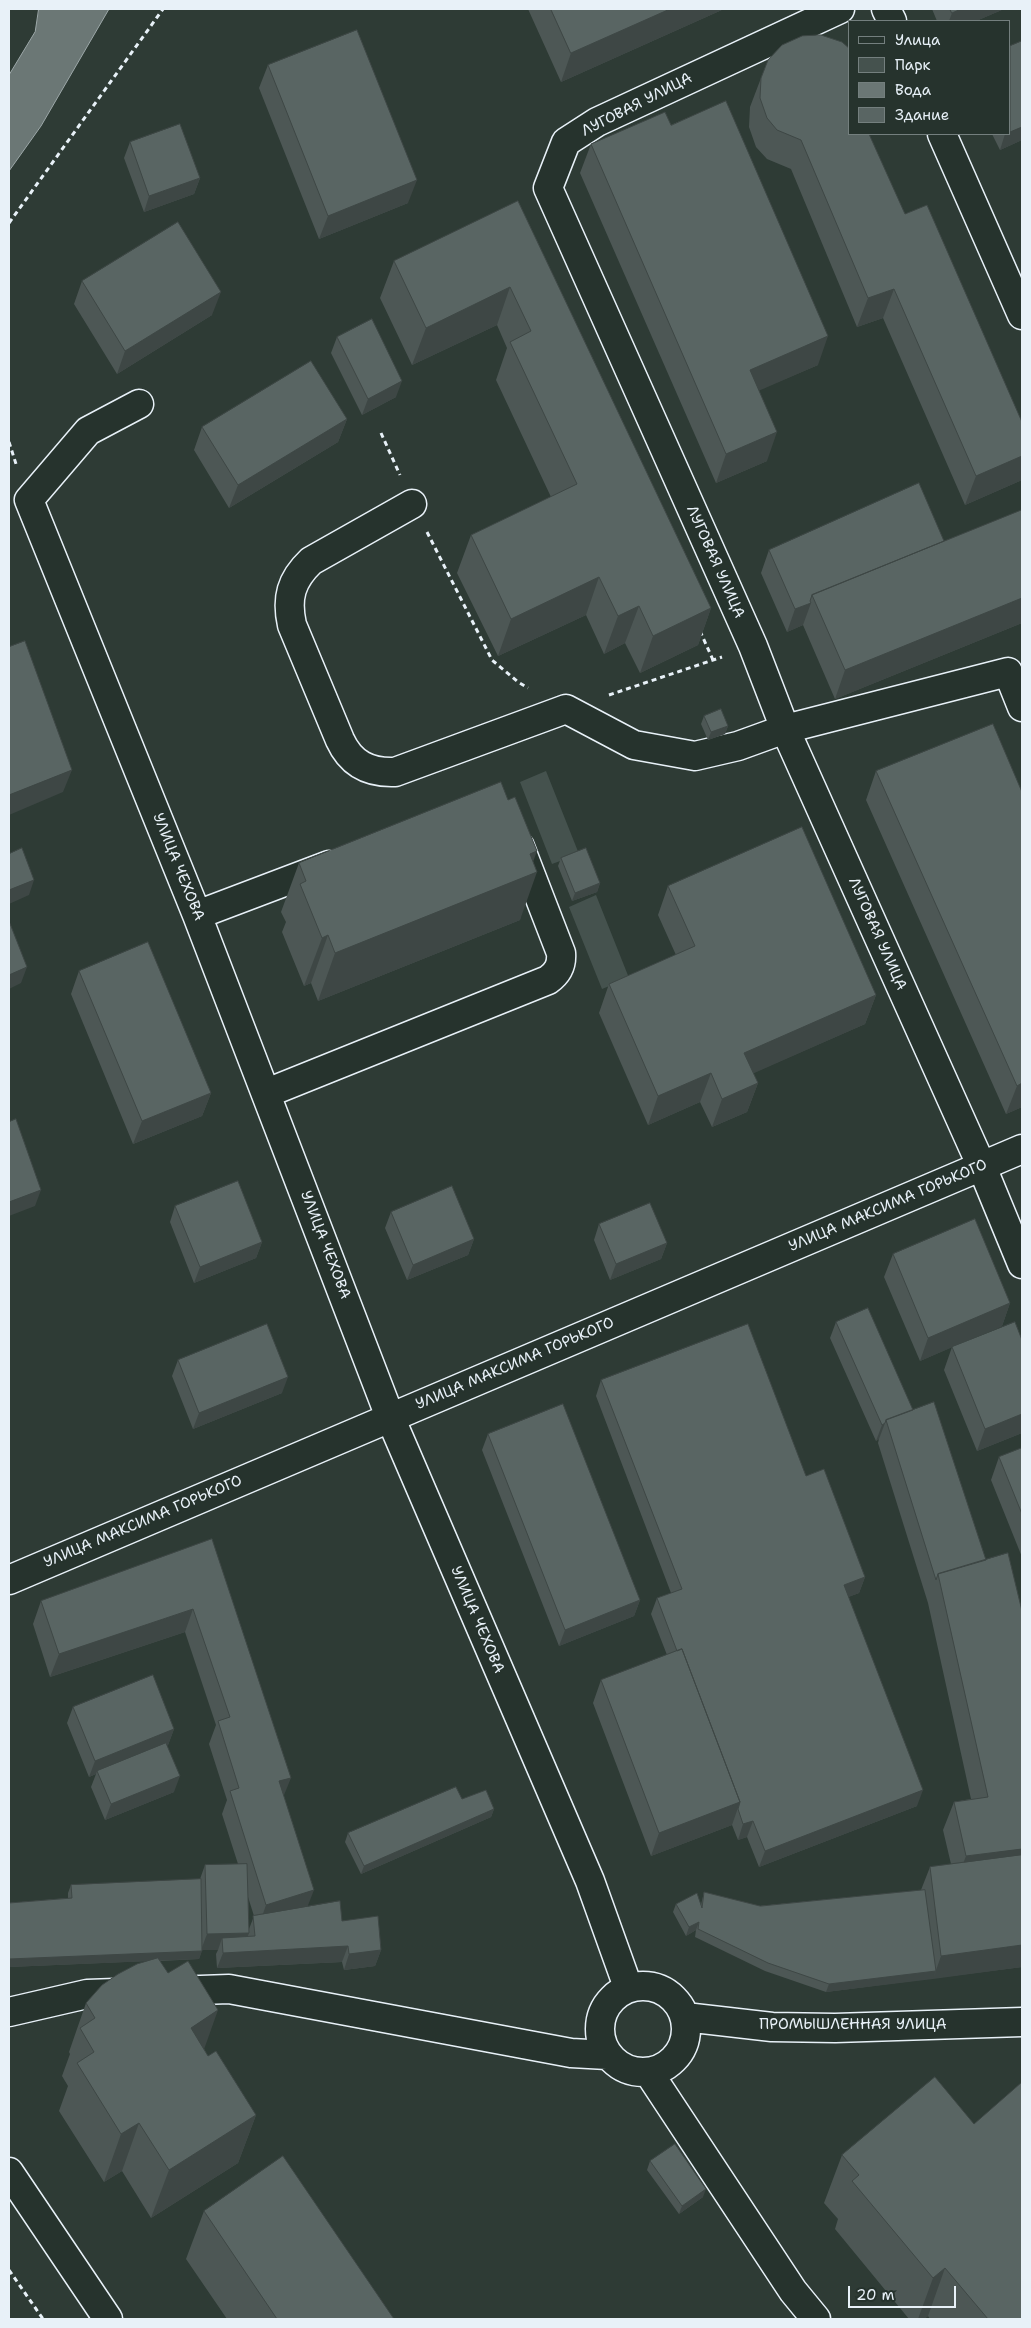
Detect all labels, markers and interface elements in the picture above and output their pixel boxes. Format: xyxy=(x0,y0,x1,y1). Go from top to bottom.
legend xyxy=(848,20,1011,135)
text: Улица xyxy=(895,30,940,50)
text: Парк xyxy=(895,55,931,75)
street label: ЛУГОВАЯ УЛИЦА xyxy=(579,69,695,141)
text: Вода xyxy=(895,80,931,100)
text: Здание xyxy=(895,105,949,125)
street label: ЛУГОВАЯ УЛИЦА xyxy=(682,503,748,621)
street label: УЛИЦА ЧЕХОВА xyxy=(148,811,208,923)
street label: ЛУГОВАЯ УЛИЦА xyxy=(844,875,910,993)
street label: УЛИЦА МАКСИМА ГОРЬКОГО xyxy=(786,1156,990,1256)
street label: УЛИЦА ЧЕХОВА xyxy=(296,1188,354,1302)
street label: УЛИЦА МАКСИМА ГОРЬКОГО xyxy=(413,1314,617,1414)
street label: УЛИЦА МАКСИМА ГОРЬКОГО xyxy=(41,1472,245,1572)
street label: УЛИЦА ЧЕХОВА xyxy=(446,1564,508,1676)
street label: ПРОМЫШЛЕННАЯ УЛИЦА xyxy=(759,2016,947,2034)
scale bar xyxy=(851,2276,958,2308)
text: 20 m xyxy=(856,2285,895,2305)

